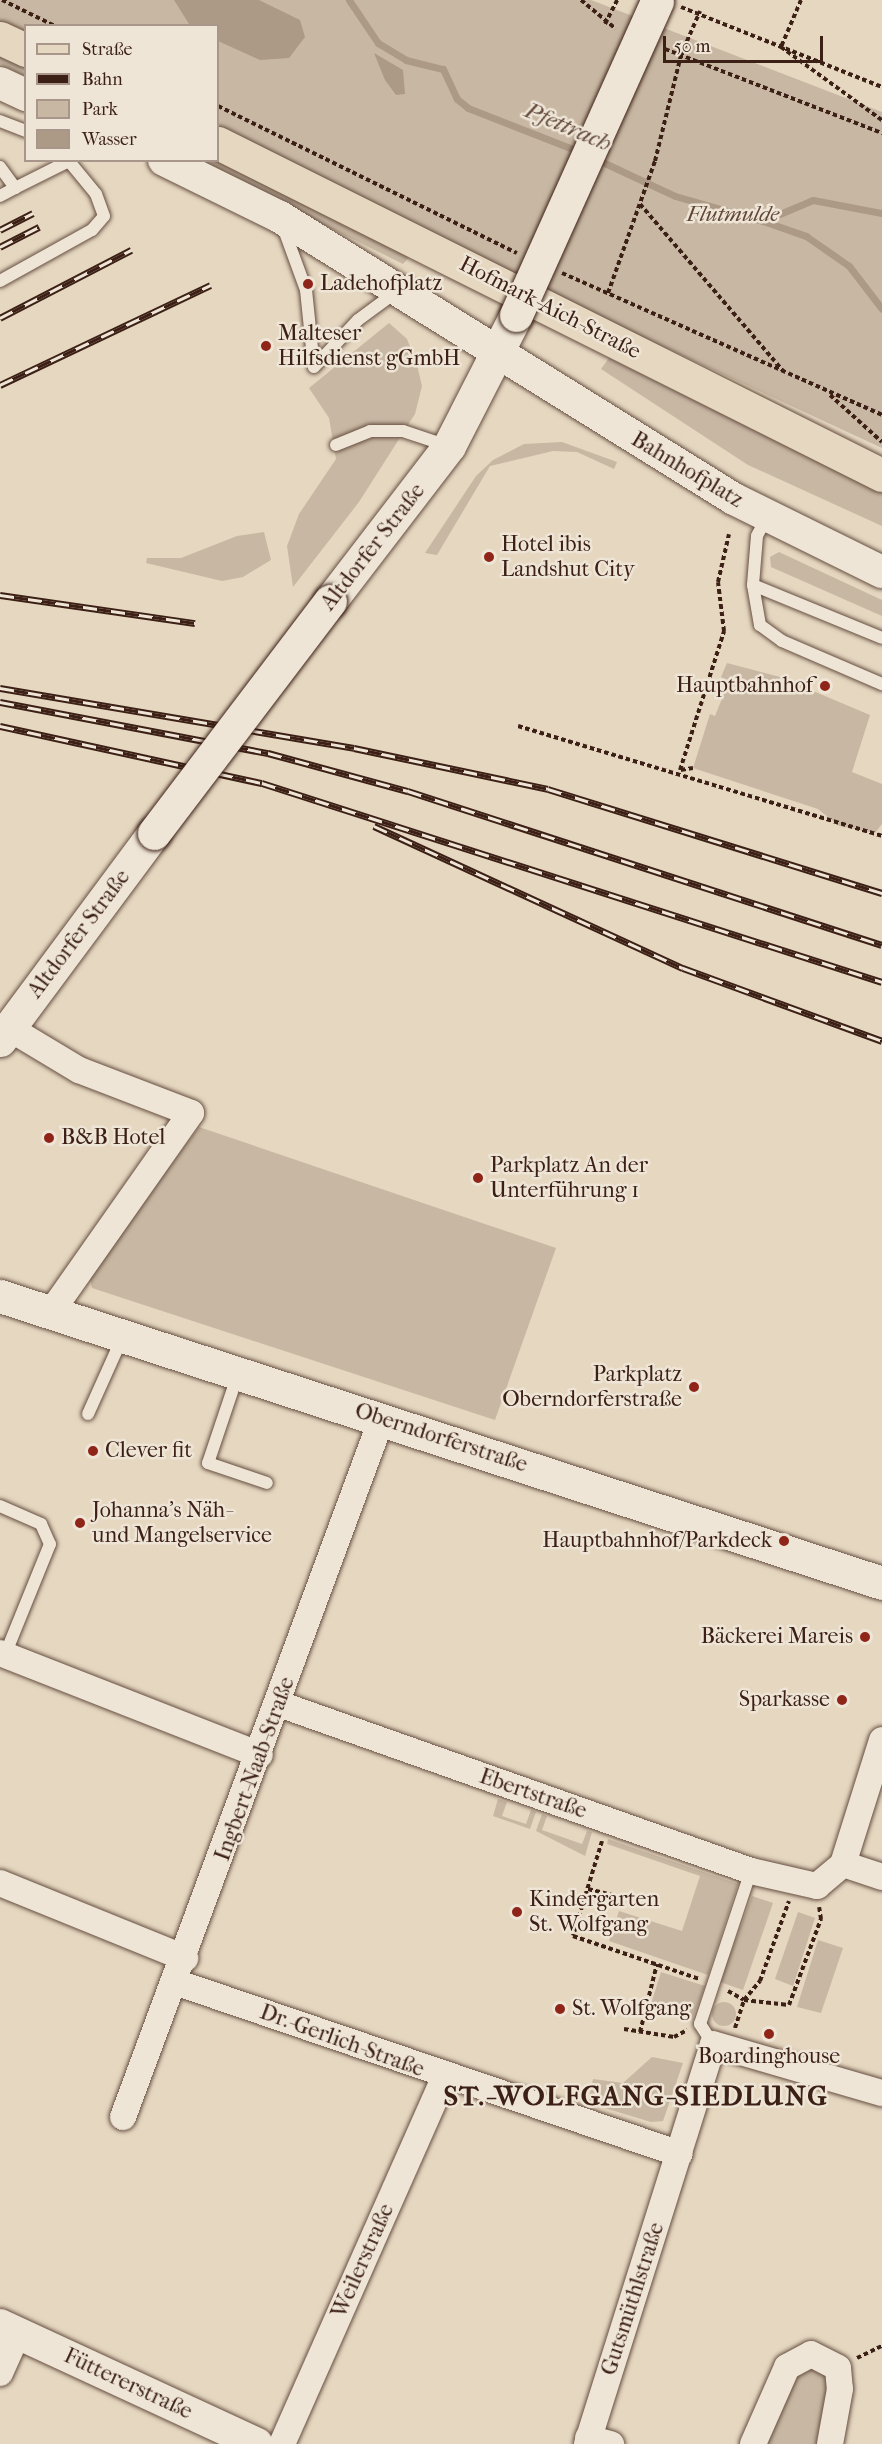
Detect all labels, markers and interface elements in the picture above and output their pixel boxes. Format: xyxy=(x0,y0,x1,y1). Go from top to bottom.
legend xyxy=(24,24,219,162)
scale bar xyxy=(666,24,826,62)
text: 50 m xyxy=(674,36,710,57)
text: Straße xyxy=(82,39,132,60)
text: Bahn xyxy=(82,69,123,90)
water label: Pfettrach xyxy=(520,96,616,158)
text: Park xyxy=(82,99,118,120)
text: Wasser xyxy=(82,129,137,150)
park label: Flutmulde xyxy=(687,202,779,228)
street label: Hofmark-Aich-Straße xyxy=(455,251,645,365)
place label: Ladehofplatz xyxy=(320,271,442,297)
marker: Ladehofplatz xyxy=(301,277,315,291)
place label: Malteser Hilfsdienst gGmbH xyxy=(278,320,460,372)
marker: Malteser Hilfsdienst gGmbH xyxy=(259,339,273,353)
street label: Bahnhofplatz xyxy=(626,426,748,514)
street label: Altdorfer Straße xyxy=(315,478,431,616)
place label: Hotel ibis Landshut City xyxy=(501,531,635,582)
marker: Hotel ibis Landshut City xyxy=(482,550,496,564)
place label: Hauptbahnhof xyxy=(676,673,813,699)
marker: Hauptbahnhof xyxy=(818,679,832,693)
street label: Altdorfer Straße xyxy=(22,865,136,1003)
place label: B&B Hotel xyxy=(61,1125,165,1151)
marker: B&B Hotel xyxy=(42,1131,56,1145)
place label: Parkplatz An der Unterführung 1 xyxy=(490,1152,648,1204)
marker: Parkplatz An der Unterführung 1 xyxy=(471,1171,485,1185)
place label: Parkplatz Oberndorferstraße xyxy=(502,1361,682,1412)
marker: Parkplatz Oberndorferstraße xyxy=(687,1380,701,1394)
street label: Oberndorferstraße xyxy=(351,1398,531,1478)
place label: Clever fit xyxy=(105,1438,192,1464)
marker: Clever fit xyxy=(86,1444,100,1458)
place label: Johanna's Näh- und Mangelservice xyxy=(92,1497,272,1548)
marker: Johanna's Näh- und Mangelservice xyxy=(73,1516,87,1530)
place label: Hauptbahnhof/Parkdeck xyxy=(542,1528,772,1554)
marker: Hauptbahnhof/Parkdeck xyxy=(777,1534,791,1548)
place label: Bäckerei Mareis xyxy=(701,1624,853,1650)
marker: Bäckerei Mareis xyxy=(858,1630,872,1644)
street label: Ingbert-Naab-Straße xyxy=(209,1673,301,1865)
place label: Sparkasse xyxy=(739,1687,830,1713)
marker: Sparkasse xyxy=(835,1693,849,1707)
street label: Ebertstraße xyxy=(476,1763,590,1825)
place label: Kindergarten St. Wolfgang xyxy=(529,1886,659,1938)
marker: Kindergarten St. Wolfgang xyxy=(510,1905,524,1919)
place label: St. Wolfgang xyxy=(572,1996,691,2022)
street label: Dr.-Gerlich-Straße xyxy=(256,1999,428,2083)
marker: St. Wolfgang xyxy=(553,2002,567,2016)
marker: Boardinghouse xyxy=(762,2027,776,2041)
place label: Boardinghouse xyxy=(698,2044,840,2070)
district label: ST.-WOLFGANG-SIEDLUNG xyxy=(443,2079,829,2113)
street label: Weilerstraße xyxy=(326,2200,400,2322)
street label: Gutsmüthlstraße xyxy=(596,2219,670,2379)
street label: Füttererstraße xyxy=(60,2343,196,2425)

